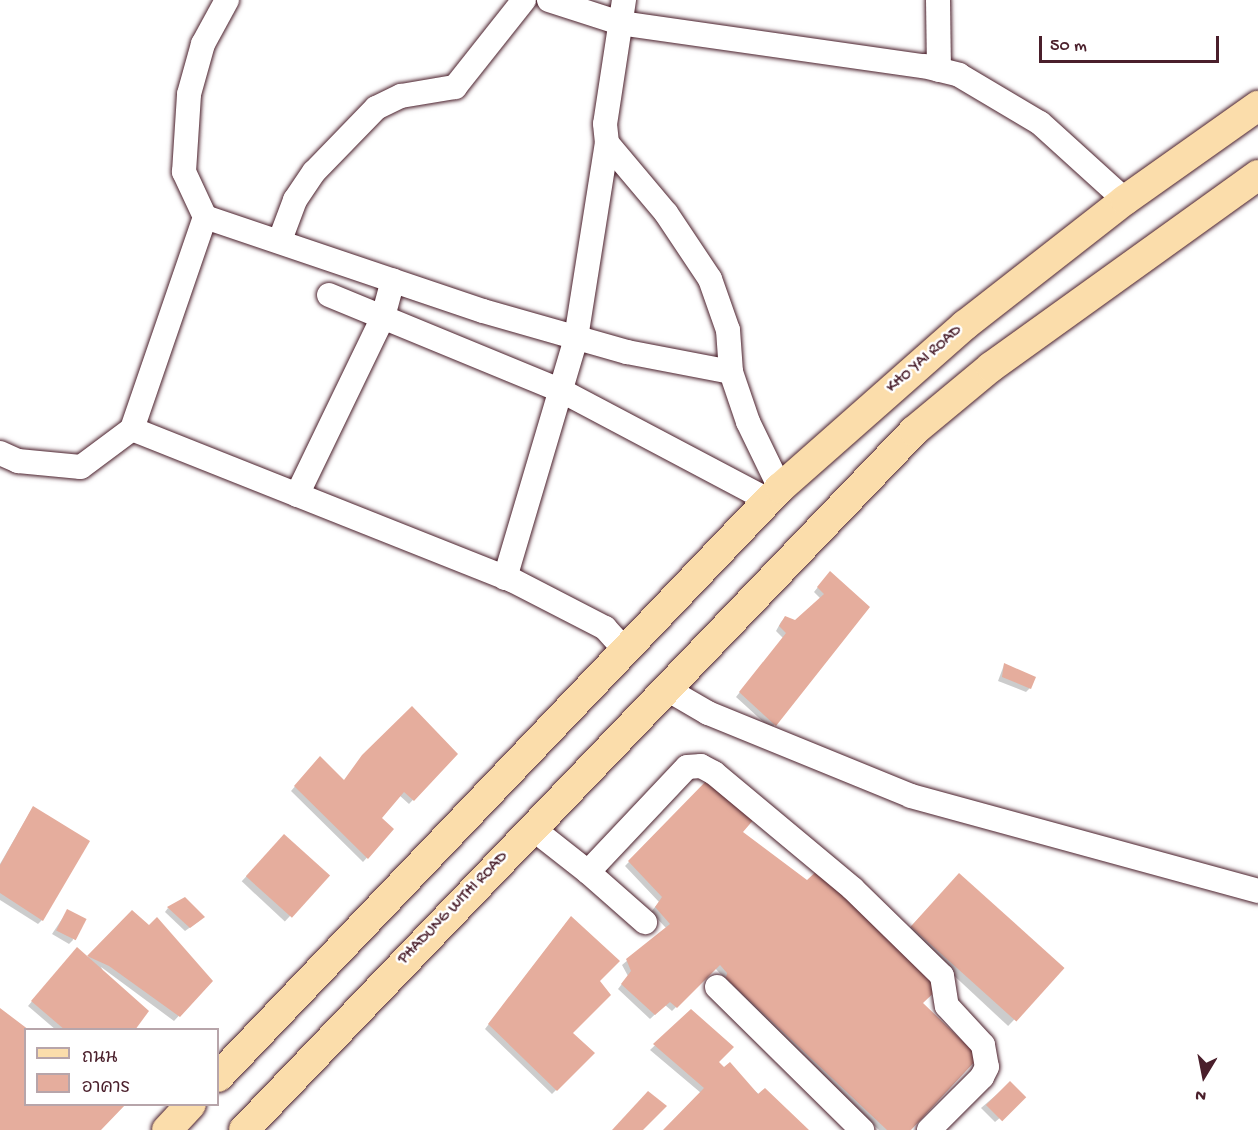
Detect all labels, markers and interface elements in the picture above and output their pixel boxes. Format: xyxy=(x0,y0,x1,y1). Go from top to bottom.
scale bar xyxy=(1042,24,1222,62)
text: 50 m xyxy=(1050,36,1087,57)
street label: KHO YAI ROAD xyxy=(883,322,967,398)
street label: PHADUNG WITHI ROAD xyxy=(395,849,513,969)
legend xyxy=(24,1028,219,1106)
north arrow xyxy=(1174,1046,1234,1106)
text: ถนน xyxy=(82,1048,117,1069)
text: อาคาร xyxy=(82,1078,130,1099)
text: N xyxy=(1194,1084,1208,1104)

